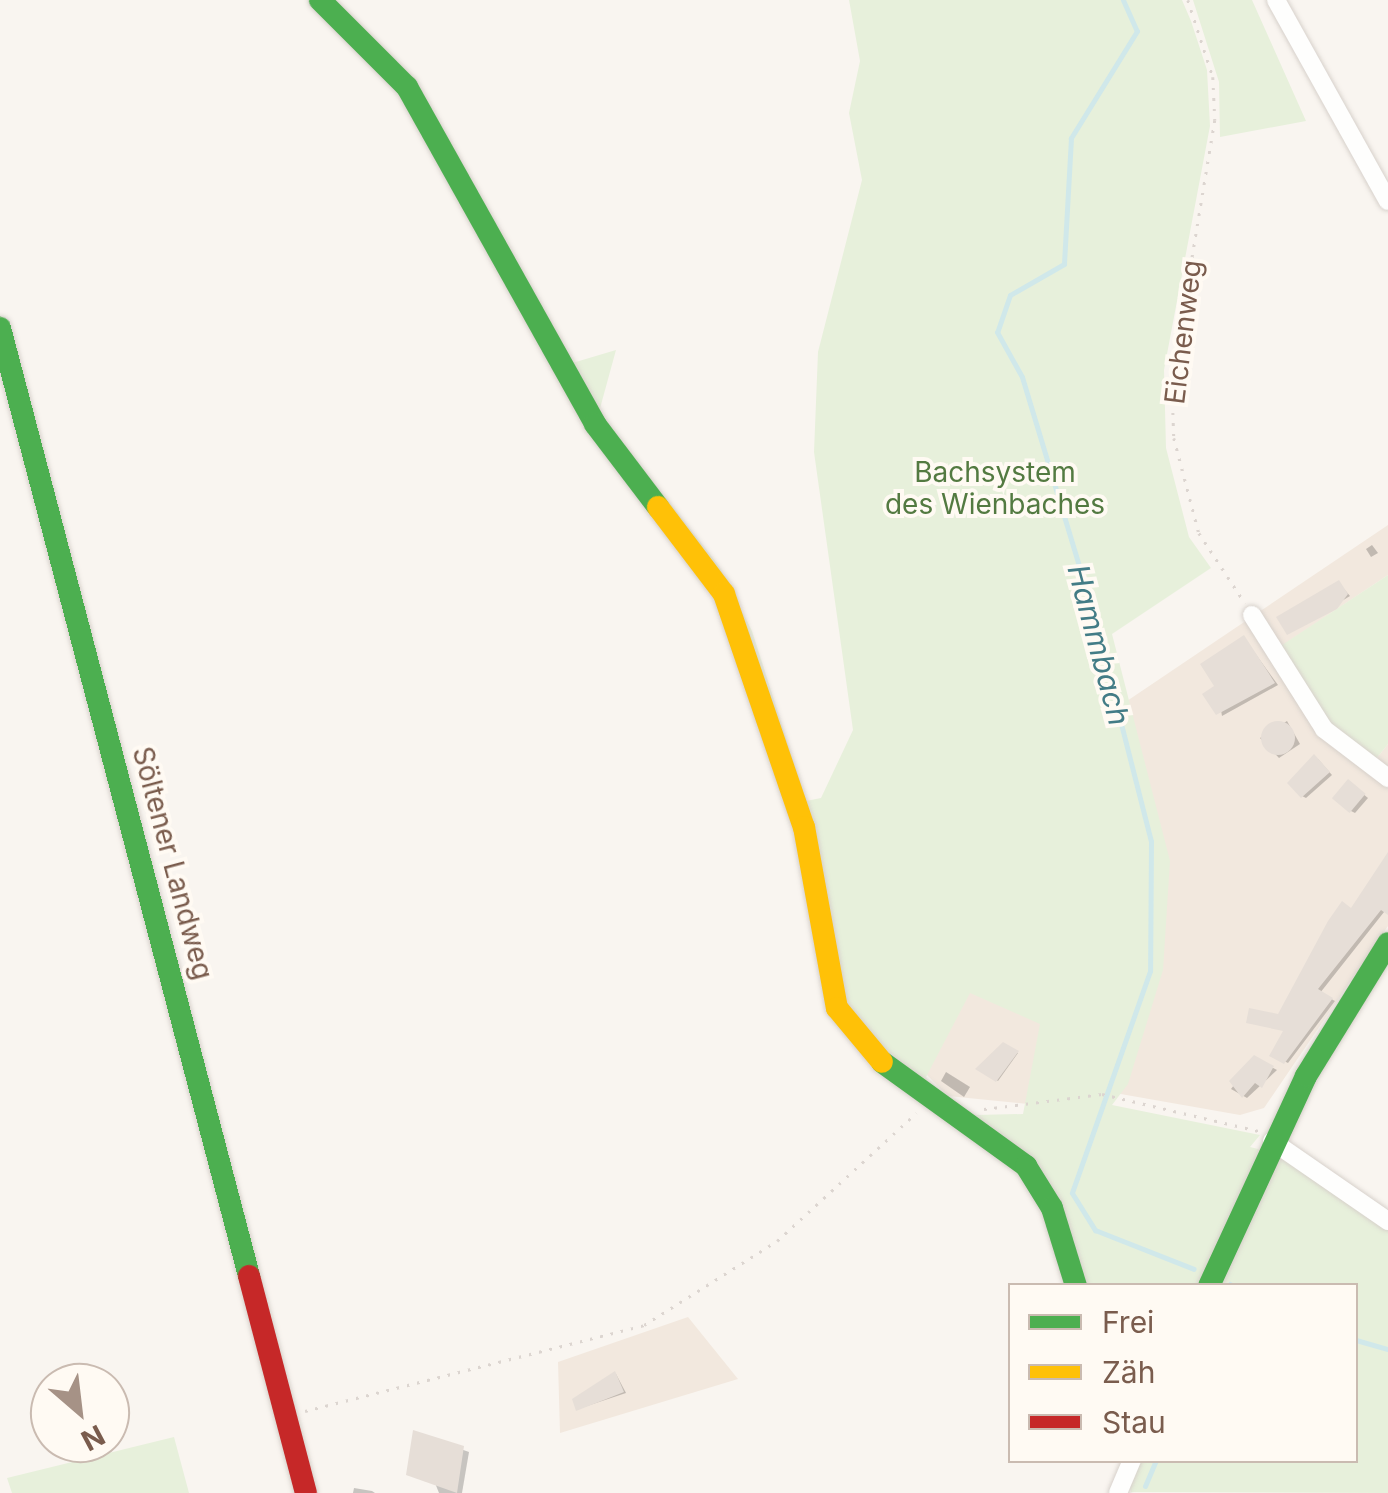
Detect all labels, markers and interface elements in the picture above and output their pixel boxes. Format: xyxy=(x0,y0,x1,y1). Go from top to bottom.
street label: Eichenweg xyxy=(1157,258,1209,406)
park label: Bachsystem des Wienbaches xyxy=(885,455,1105,521)
water label: Hammbach xyxy=(1060,561,1138,729)
street label: Söltener Landweg xyxy=(126,743,220,983)
legend xyxy=(1008,1283,1358,1463)
text: Frei xyxy=(1102,1304,1154,1340)
text: Zäh xyxy=(1102,1354,1155,1390)
north arrow xyxy=(30,1363,130,1463)
text: Stau xyxy=(1102,1404,1166,1440)
text: N xyxy=(76,1418,111,1458)

